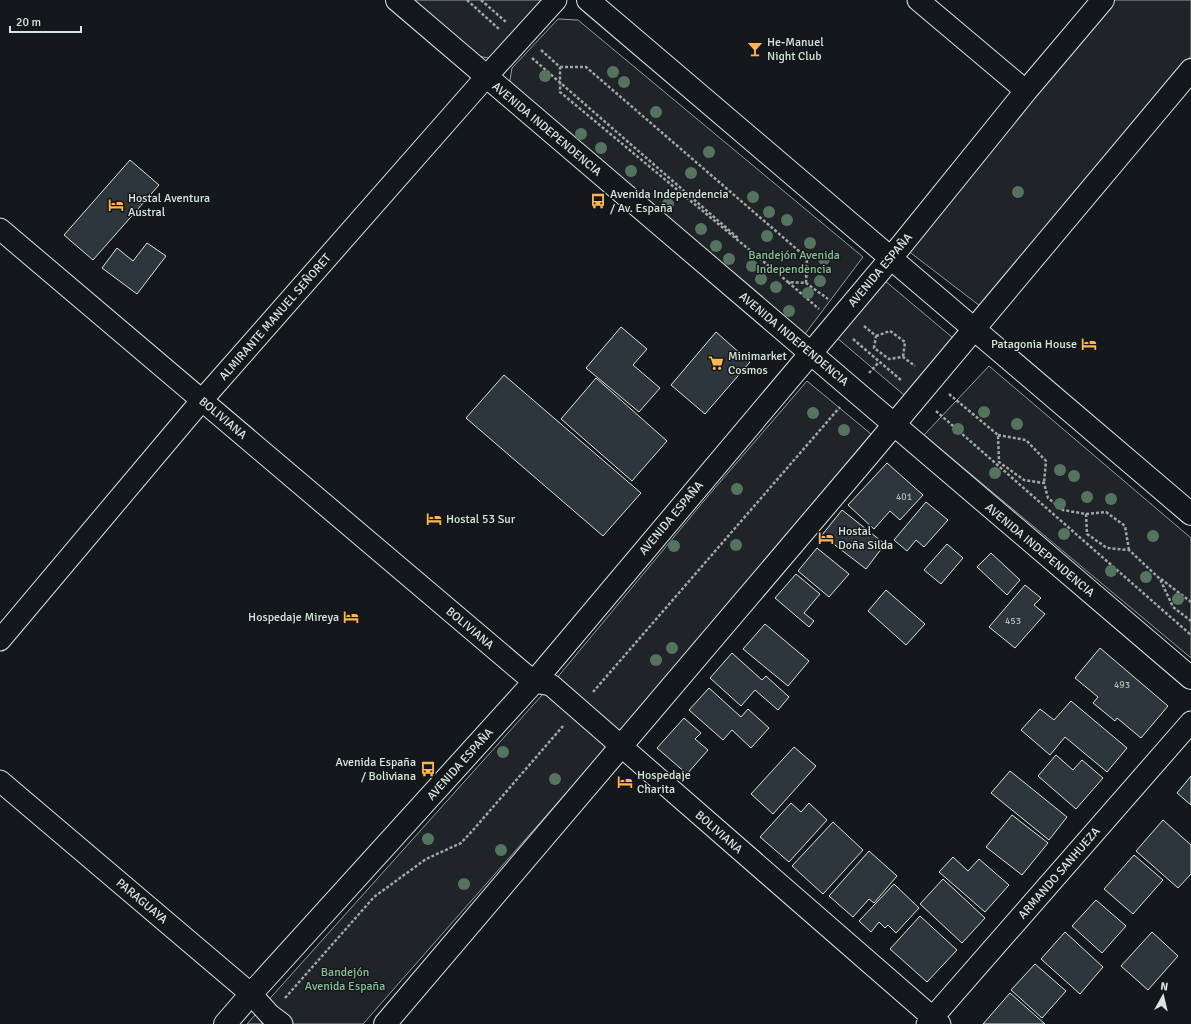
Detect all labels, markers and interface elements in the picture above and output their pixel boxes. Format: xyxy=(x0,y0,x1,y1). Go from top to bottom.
scale bar xyxy=(10,8,81,34)
text: 20 m xyxy=(16,15,41,30)
place label: He-Manuel Night Club xyxy=(767,35,824,64)
bar icon: He-Manuel Night Club xyxy=(746,40,764,58)
street label: AVENIDA INDEPENDENCIA xyxy=(489,79,605,180)
place label: Avenida Independencia / Av. España xyxy=(610,187,729,216)
place label: Hostal Aventura Austral xyxy=(128,191,210,220)
bus stop icon: Avenida Independencia / Av. España xyxy=(589,192,607,210)
hotel icon: Hostal Aventura Austral xyxy=(107,196,125,214)
street label: AVENIDA ESPAÑA xyxy=(845,230,916,310)
park label: Bandejón Avenida Independencia xyxy=(748,248,840,277)
street label: ALMIRANTE MANUEL SEÑORET xyxy=(216,251,335,384)
street label: AVENIDA INDEPENDENCIA xyxy=(736,289,852,390)
hotel icon: Patagonia House xyxy=(1080,335,1098,353)
place label: Patagonia House xyxy=(991,337,1077,352)
place label: Minimarket Cosmos xyxy=(728,349,787,378)
supermarket icon: Minimarket Cosmos xyxy=(707,354,725,372)
street label: BOLIVIANA xyxy=(196,394,250,443)
street label: AVENIDA ESPAÑA xyxy=(636,478,707,558)
house number: 401 xyxy=(896,491,912,503)
street label: AVENIDA INDEPENDENCIA xyxy=(982,500,1098,601)
hotel icon: Hostal 53 Sur xyxy=(425,510,443,528)
place label: Hostal 53 Sur xyxy=(446,512,516,527)
place label: Hostal Doña Silda xyxy=(838,524,893,553)
hotel icon: Hostal Doña Silda xyxy=(817,529,835,547)
street label: BOLIVIANA xyxy=(443,604,497,653)
hotel icon: Hospedaje Mireya xyxy=(342,608,360,626)
place label: Hospedaje Mireya xyxy=(248,610,339,625)
house number: 453 xyxy=(1005,615,1021,627)
house number: 493 xyxy=(1114,679,1130,691)
street label: AVENIDA ESPAÑA xyxy=(424,725,497,804)
place label: Avenida España / Boliviana xyxy=(336,755,416,784)
bus stop icon: Avenida España / Boliviana xyxy=(419,760,437,778)
place label: Hospedaje Charita xyxy=(637,768,691,797)
hotel icon: Hospedaje Charita xyxy=(616,773,634,791)
street label: BOLIVIANA xyxy=(692,808,746,857)
street label: ARMANDO SANHUEZA xyxy=(1015,824,1104,922)
street label: PARAGUAYA xyxy=(113,875,171,928)
park label: Bandejón Avenida España xyxy=(305,965,385,994)
north arrow xyxy=(1143,976,1183,1016)
text: N xyxy=(1160,980,1169,994)

